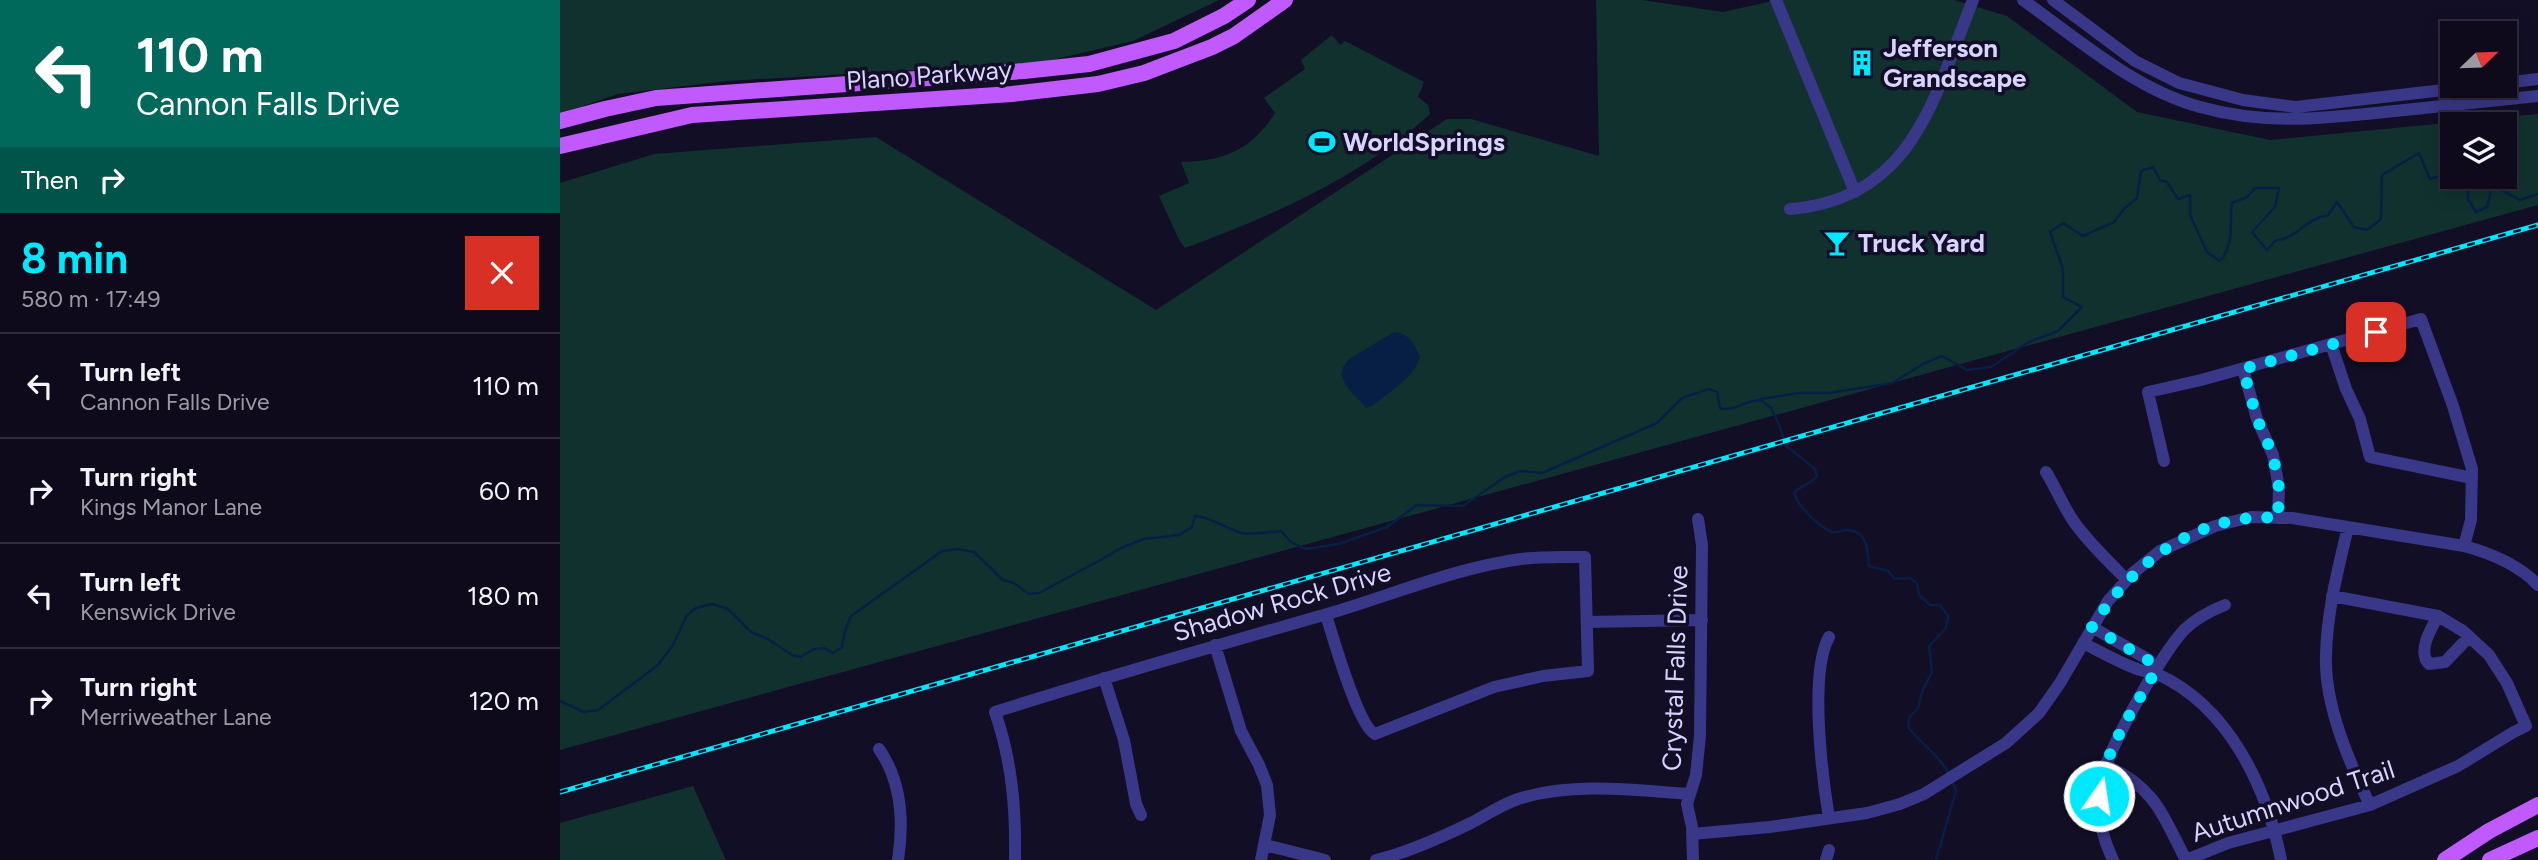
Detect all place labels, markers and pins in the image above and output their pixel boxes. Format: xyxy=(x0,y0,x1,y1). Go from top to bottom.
place label: Jefferson Grandscape xyxy=(1883,32,2026,94)
building icon: Jefferson Grandscape xyxy=(1847,48,1877,78)
place label: WorldSprings xyxy=(1343,126,1505,158)
sports icon: WorldSprings xyxy=(1307,127,1337,157)
place label: Truck Yard xyxy=(1858,227,1985,259)
bar icon: Truck Yard xyxy=(1822,228,1852,258)
pin xyxy=(2346,302,2406,362)

